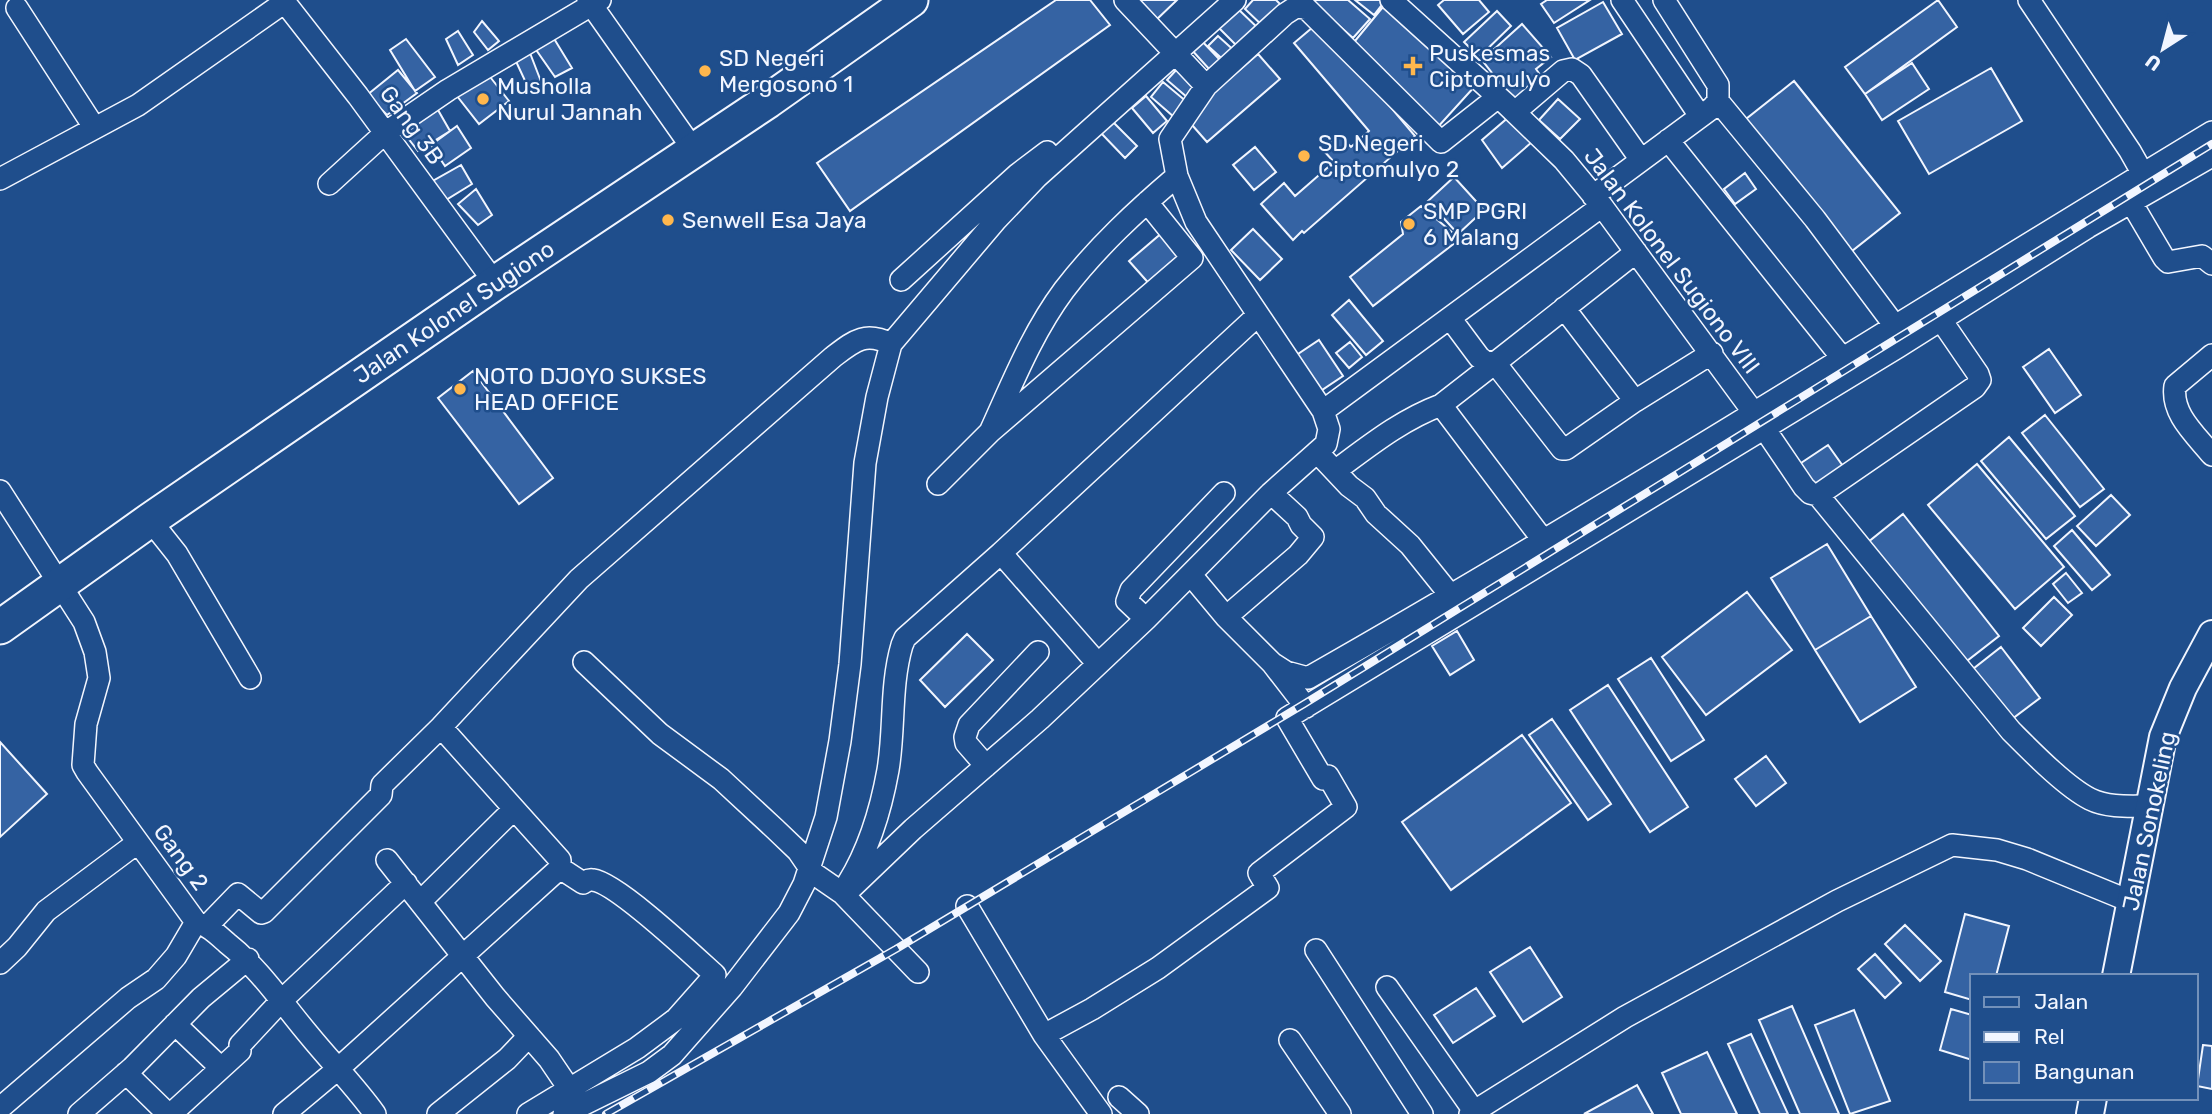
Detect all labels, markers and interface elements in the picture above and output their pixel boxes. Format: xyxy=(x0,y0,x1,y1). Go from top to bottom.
north arrow xyxy=(2128,14,2198,84)
place label: Puskesmas Ciptomulyo xyxy=(1429,39,1551,93)
place label: SD Negeri Mergosono 1 xyxy=(719,44,853,98)
text: U xyxy=(2141,49,2166,76)
marker: Puskesmas Ciptomulyo xyxy=(1403,56,1423,76)
marker: SD Negeri Mergosono 1 xyxy=(697,63,713,79)
place label: Musholla Nurul Jannah xyxy=(497,72,642,126)
street label: Gang 3B xyxy=(374,80,450,170)
marker: Musholla Nurul Jannah xyxy=(475,91,491,107)
place label: SD Negeri Ciptomulyo 2 xyxy=(1318,129,1459,183)
street label: Jalan Kolonel Sugiono VIII xyxy=(1578,143,1766,379)
marker: SD Negeri Ciptomulyo 2 xyxy=(1296,148,1312,164)
place label: SMP PGRI 6 Malang xyxy=(1423,197,1527,251)
place label: Senwell Esa Jaya xyxy=(682,206,867,234)
marker: Senwell Esa Jaya xyxy=(660,212,676,228)
marker: SMP PGRI 6 Malang xyxy=(1401,216,1417,232)
street label: Jalan Kolonel Sugiono xyxy=(348,234,560,390)
place label: NOTO DJOYO SUKSES HEAD OFFICE xyxy=(474,362,707,416)
marker: NOTO DJOYO SUKSES HEAD OFFICE xyxy=(452,381,468,397)
street label: Jalan Sonokeling xyxy=(2116,729,2182,913)
street label: Gang 2 xyxy=(148,818,214,896)
legend xyxy=(1970,974,2198,1100)
text: Jalan xyxy=(2034,989,2088,1014)
text: Rel xyxy=(2034,1024,2065,1049)
text: Bangunan xyxy=(2034,1059,2135,1084)

